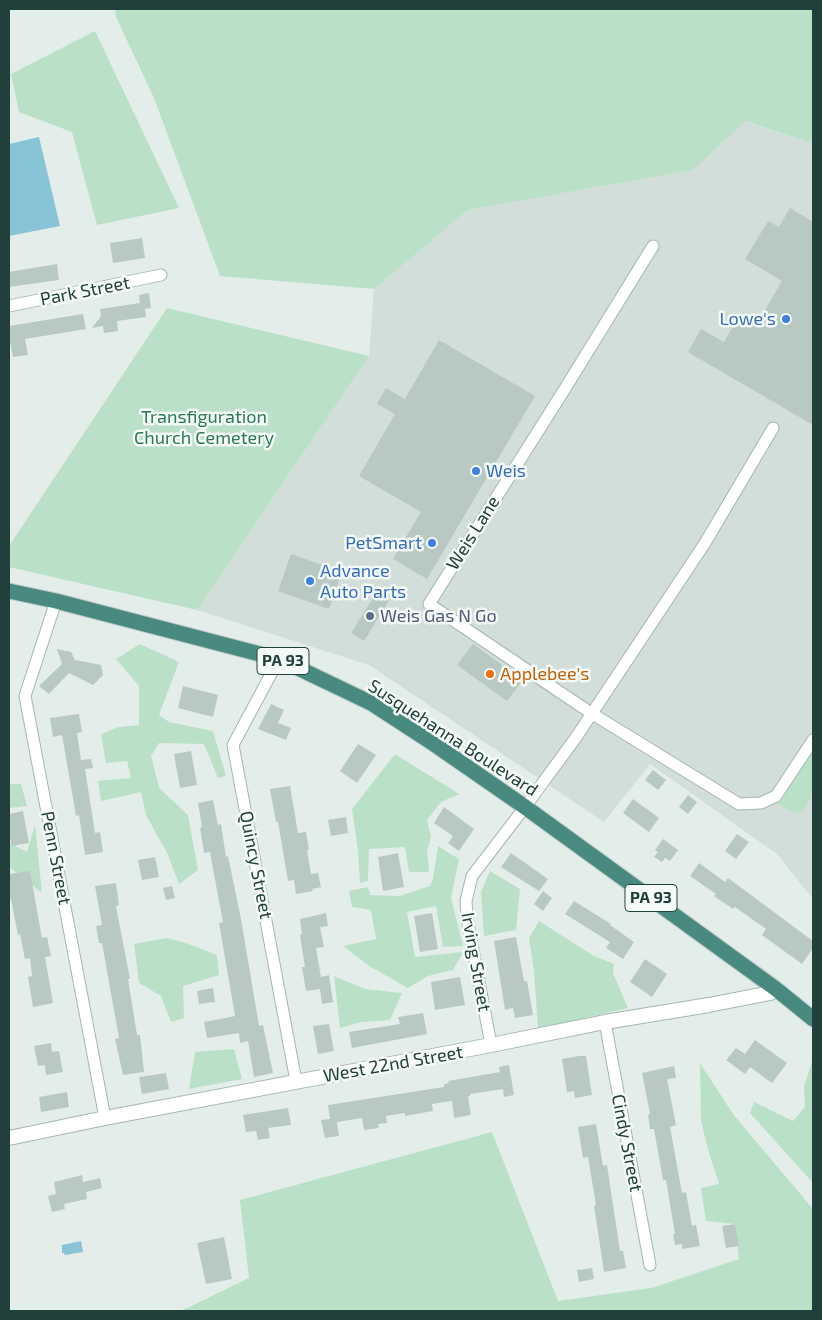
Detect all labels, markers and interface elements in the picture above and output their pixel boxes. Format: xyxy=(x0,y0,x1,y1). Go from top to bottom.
street label: Park Street xyxy=(38,272,132,310)
place label: Lowe's xyxy=(719,308,776,330)
marker: Lowe's xyxy=(780,313,792,325)
park label: Transfiguration Church Cemetery xyxy=(134,406,274,448)
place label: Weis xyxy=(486,460,526,482)
marker: Weis xyxy=(470,465,482,477)
street label: Weis Lane xyxy=(442,492,504,574)
place label: PetSmart xyxy=(345,532,422,554)
marker: PetSmart xyxy=(426,537,438,549)
place label: Advance Auto Parts xyxy=(320,560,406,602)
marker: Advance Auto Parts xyxy=(304,575,316,587)
place label: Weis Gas N Go xyxy=(380,605,497,627)
marker: Weis Gas N Go xyxy=(364,610,376,622)
road number: PA 93 xyxy=(257,648,309,674)
place label: Applebee's xyxy=(500,663,589,685)
marker: Applebee's xyxy=(484,668,496,680)
street label: Susquehanna Boulevard xyxy=(364,675,542,801)
street label: Penn Street xyxy=(36,809,76,907)
street label: Quincy Street xyxy=(235,809,277,921)
road number: PA 93 xyxy=(625,884,677,911)
street label: Irving Street xyxy=(457,911,495,1013)
street label: West 22nd Street xyxy=(321,1041,465,1087)
street label: Cindy Street xyxy=(607,1092,647,1194)

